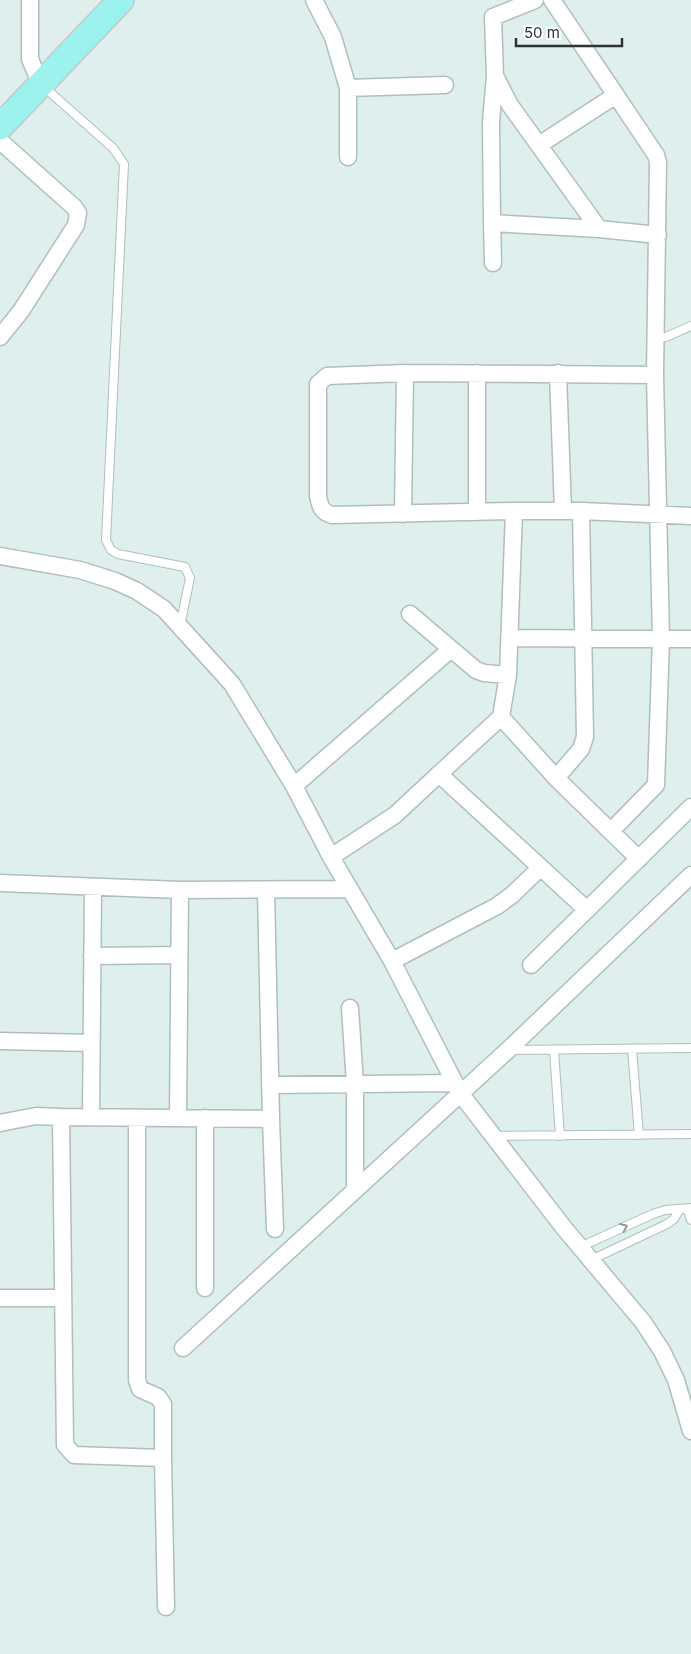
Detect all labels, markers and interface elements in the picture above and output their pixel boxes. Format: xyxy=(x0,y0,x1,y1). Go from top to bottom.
scale bar xyxy=(516,15,622,47)
text: 50 m xyxy=(524,23,560,42)
one-way arrow xyxy=(619,1222,628,1233)

